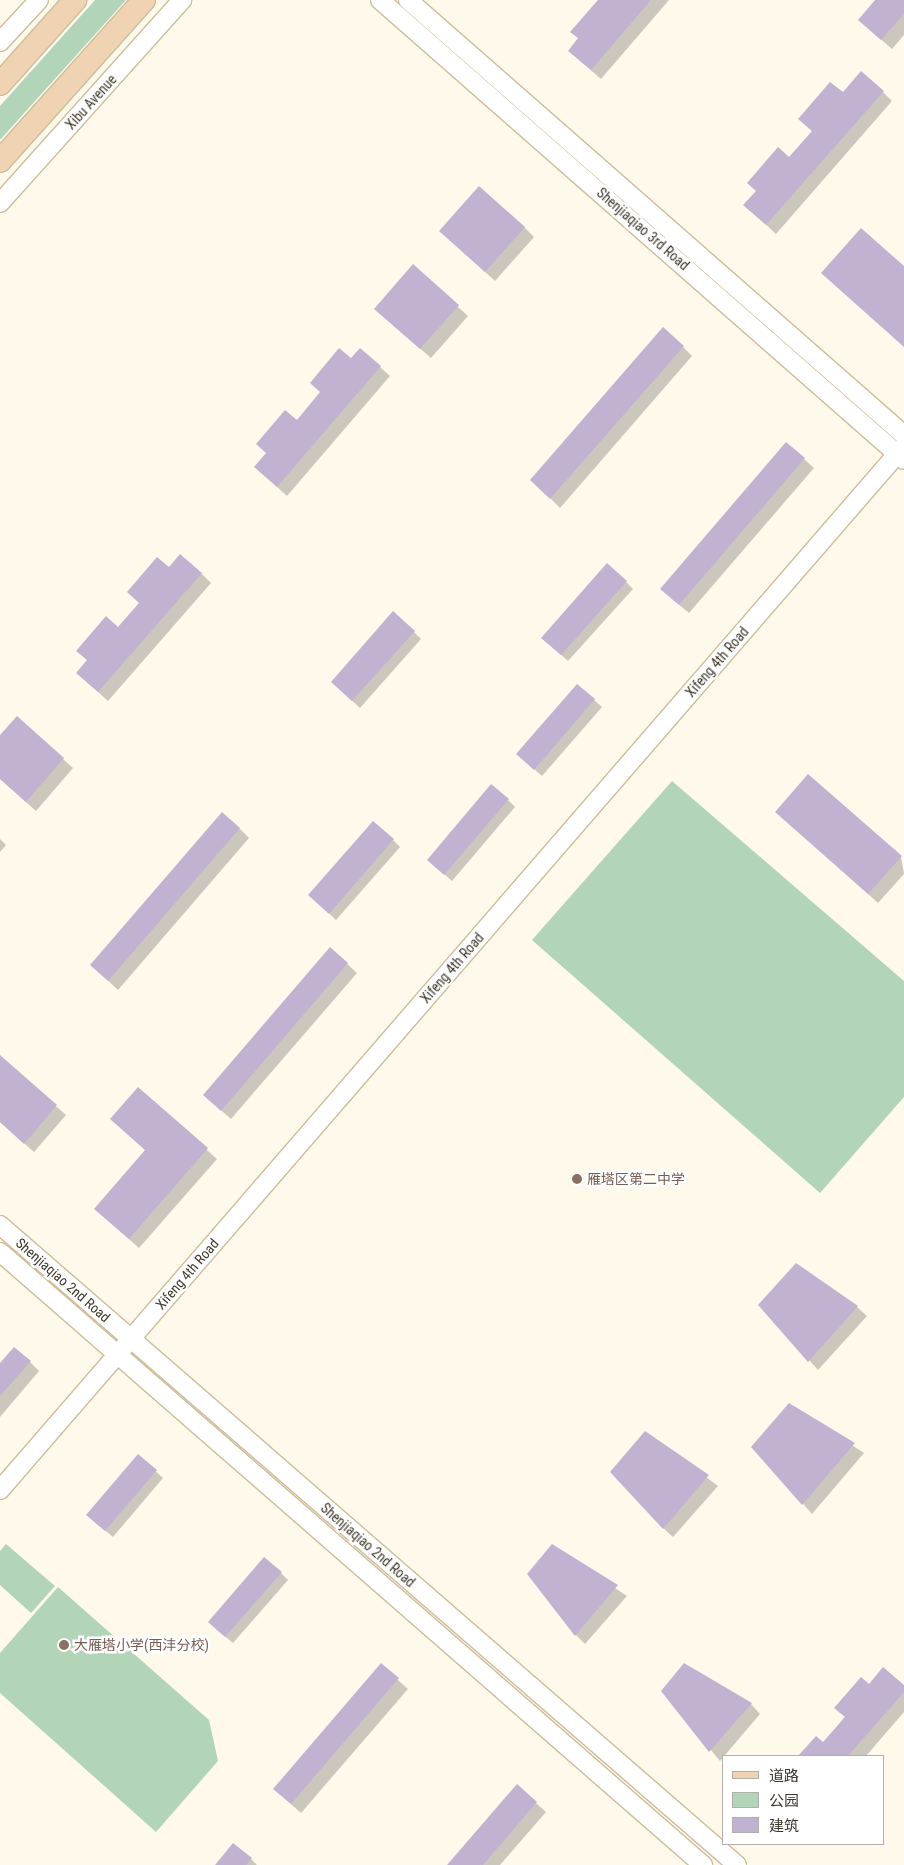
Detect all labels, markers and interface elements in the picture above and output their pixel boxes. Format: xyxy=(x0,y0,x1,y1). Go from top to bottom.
street label: Xibu Avenue xyxy=(62,71,120,133)
street label: Shenjiaqiao 3rd Road xyxy=(593,184,693,274)
street label: Xifeng 4th Road xyxy=(682,623,752,701)
street label: Xifeng 4th Road xyxy=(417,929,487,1007)
place label: 雁塔区第二中学 xyxy=(587,1171,685,1187)
marker: 雁塔区第二中学 xyxy=(571,1173,583,1185)
street label: Shenjiaqiao 2nd Road xyxy=(12,1234,114,1326)
street label: Xifeng 4th Road xyxy=(152,1235,222,1313)
street label: Shenjiaqiao 2nd Road xyxy=(317,1499,419,1591)
place label: 大雁塔小学(西沣分校) xyxy=(74,1637,209,1653)
marker: 大雁塔小学(西沣分校) xyxy=(58,1639,70,1651)
legend xyxy=(722,1755,884,1845)
text: 道路 xyxy=(769,1767,799,1785)
text: 公园 xyxy=(769,1792,799,1810)
text: 建筑 xyxy=(769,1817,799,1835)

